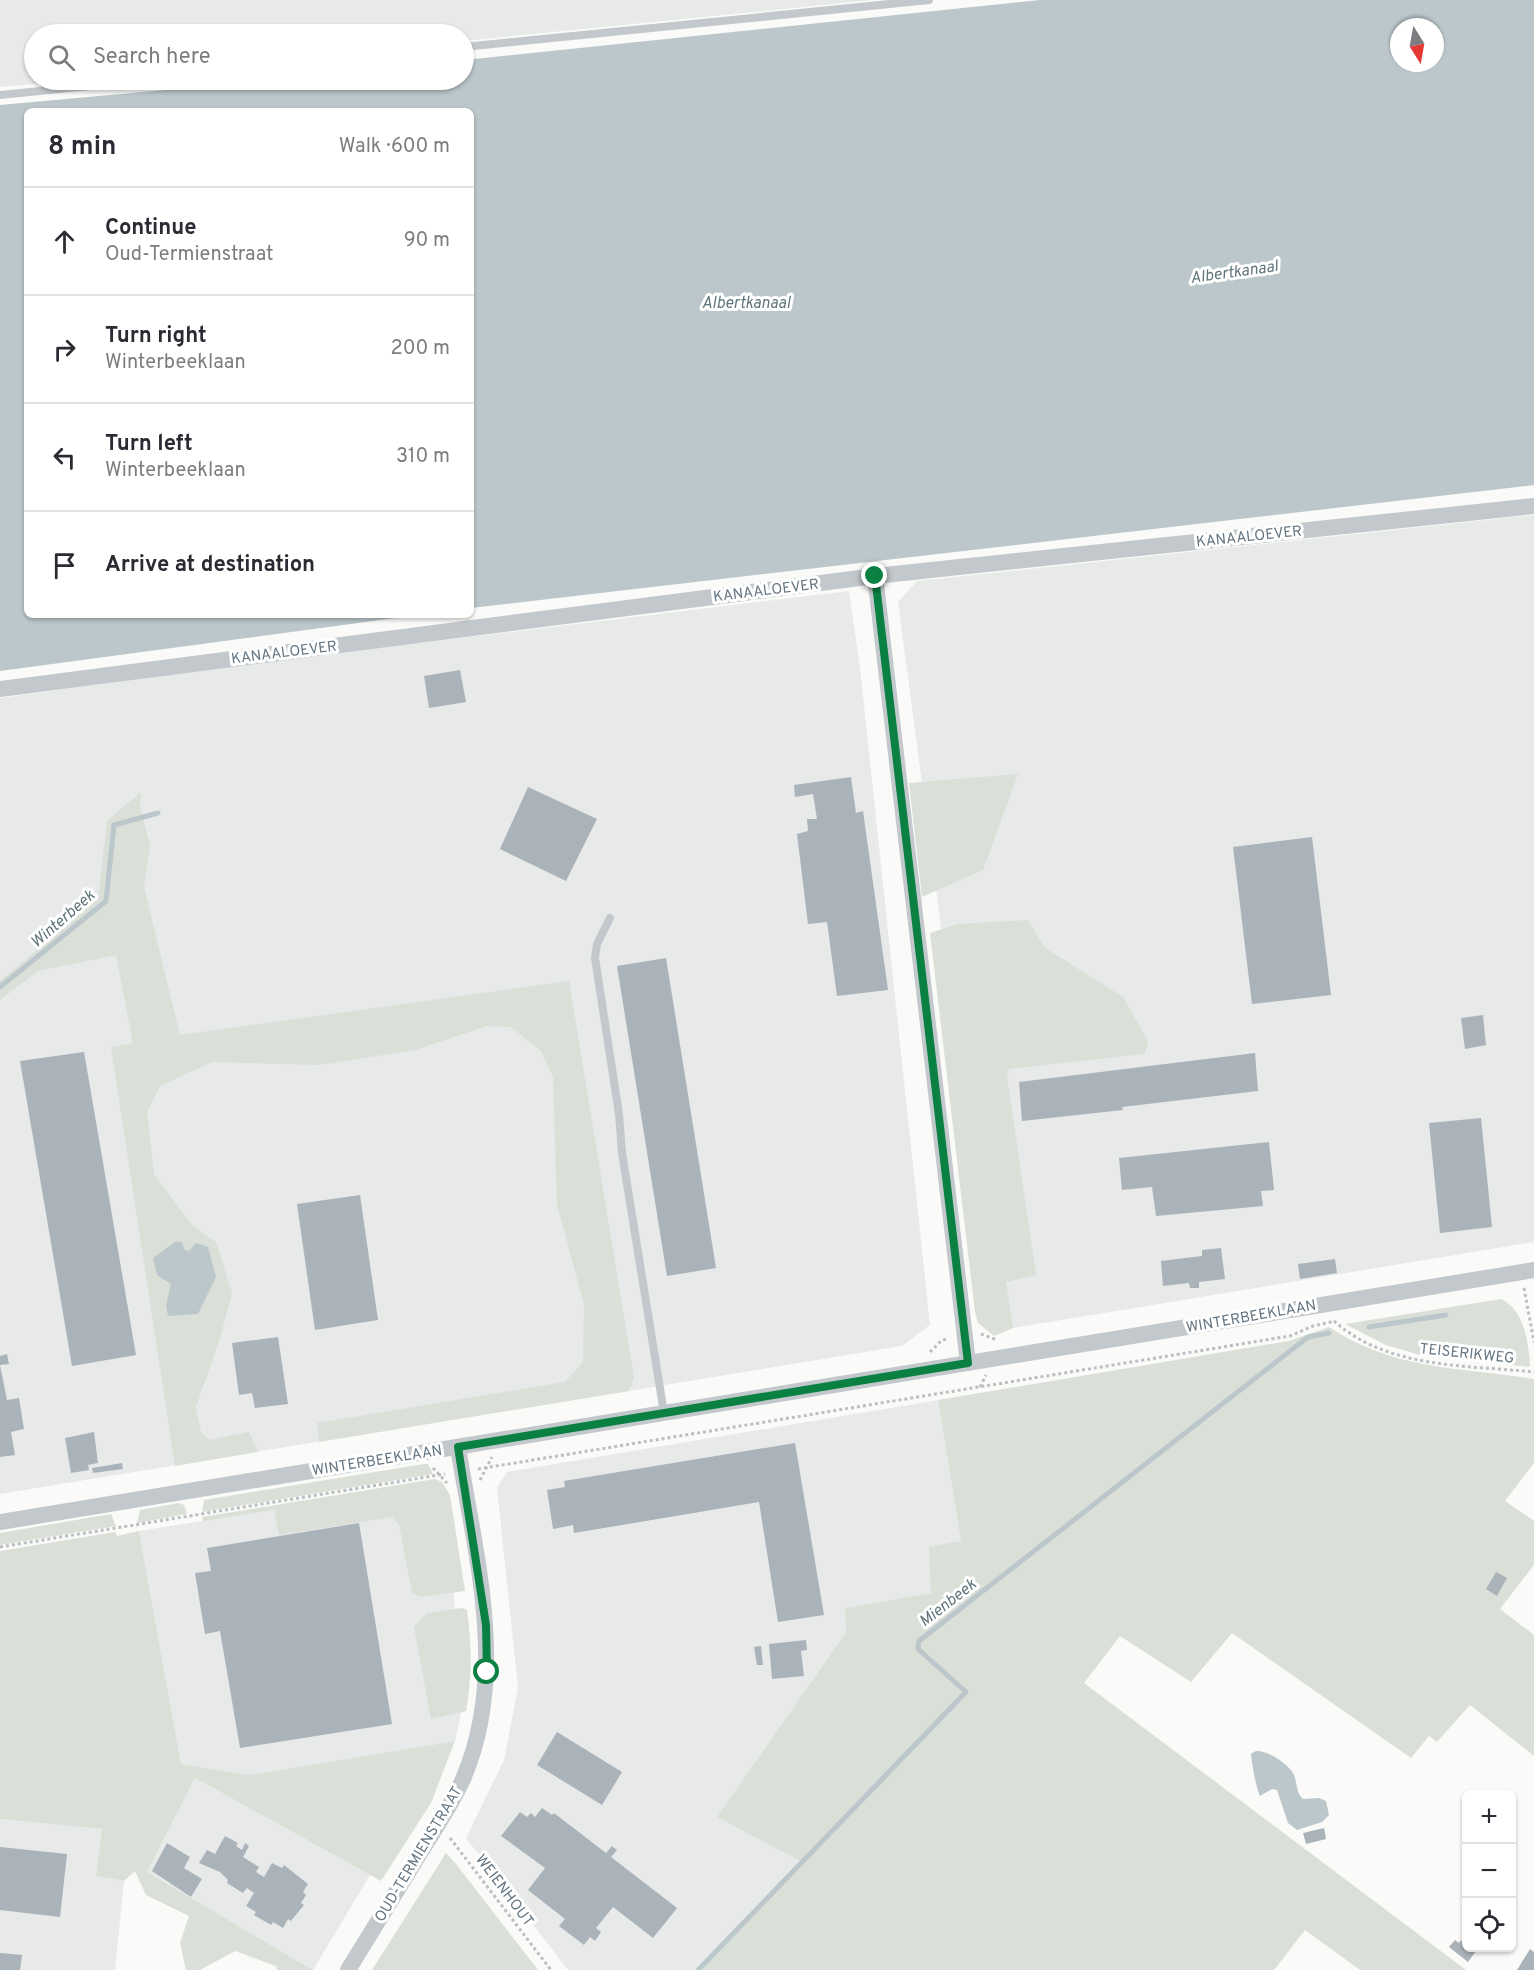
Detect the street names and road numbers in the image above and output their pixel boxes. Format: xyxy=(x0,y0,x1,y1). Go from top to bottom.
street label: KANAALOEVER xyxy=(1195,522,1303,553)
street label: KANAALOEVER xyxy=(712,576,820,607)
street label: KANAALOEVER xyxy=(230,638,338,669)
street label: WINTERBEEKLAAN xyxy=(1185,1297,1318,1338)
street label: TEISERIKWEG xyxy=(1419,1340,1515,1369)
street label: WINTERBEEKLAAN xyxy=(311,1442,444,1481)
street label: OUD-TERMIENSTRAAT xyxy=(371,1784,467,1926)
street label: WEIENHOUT xyxy=(471,1851,537,1931)

